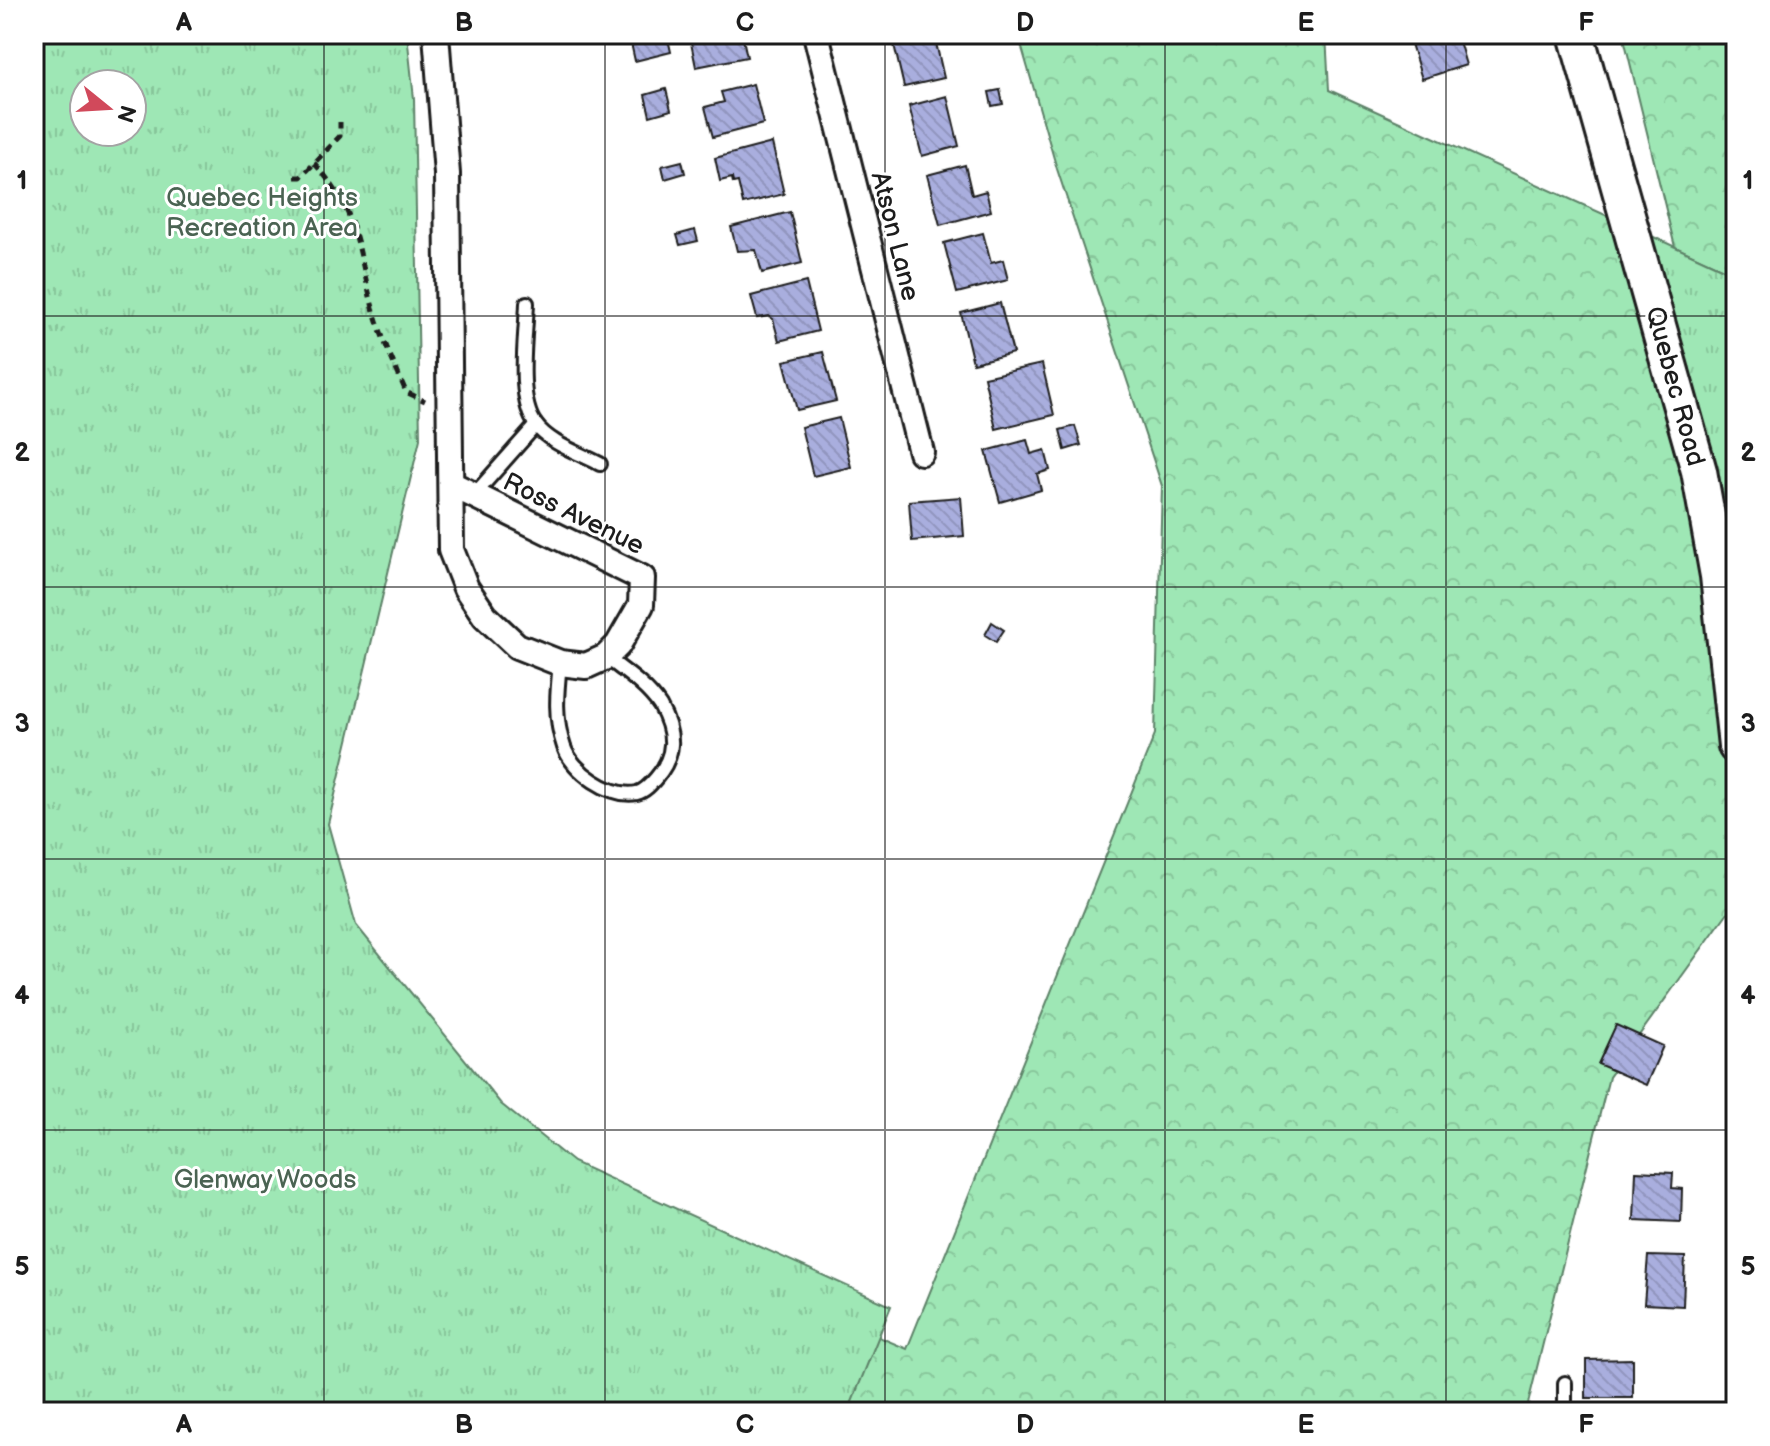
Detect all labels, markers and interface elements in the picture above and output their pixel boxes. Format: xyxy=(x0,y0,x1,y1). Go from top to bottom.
text: A xyxy=(175,8,192,39)
text: B xyxy=(455,8,473,39)
text: C xyxy=(736,8,754,39)
text: D xyxy=(1016,8,1034,39)
text: E xyxy=(1298,8,1315,39)
text: F xyxy=(1578,8,1594,39)
north arrow xyxy=(68,68,148,148)
text: N xyxy=(110,102,141,126)
text: 1 xyxy=(17,166,27,197)
text: 1 xyxy=(1743,166,1753,197)
street label: Atson Lane xyxy=(864,169,926,304)
park label: Quebec Heights Recreation Area xyxy=(166,183,358,244)
street label: Quebec Road xyxy=(1638,303,1711,470)
text: 2 xyxy=(14,438,30,469)
text: 2 xyxy=(1740,438,1756,469)
street label: Ross Avenue xyxy=(498,467,649,562)
text: 3 xyxy=(14,709,30,740)
text: 3 xyxy=(1740,709,1756,740)
text: 4 xyxy=(14,981,30,1012)
text: 4 xyxy=(1740,981,1756,1012)
park label: Glenway Woods xyxy=(174,1165,356,1196)
text: 5 xyxy=(14,1252,30,1283)
text: 5 xyxy=(1740,1252,1756,1283)
text: A xyxy=(175,1410,192,1441)
text: B xyxy=(455,1410,473,1441)
text: C xyxy=(736,1410,754,1441)
text: D xyxy=(1016,1410,1034,1441)
text: E xyxy=(1298,1410,1315,1441)
text: F xyxy=(1578,1410,1594,1441)

